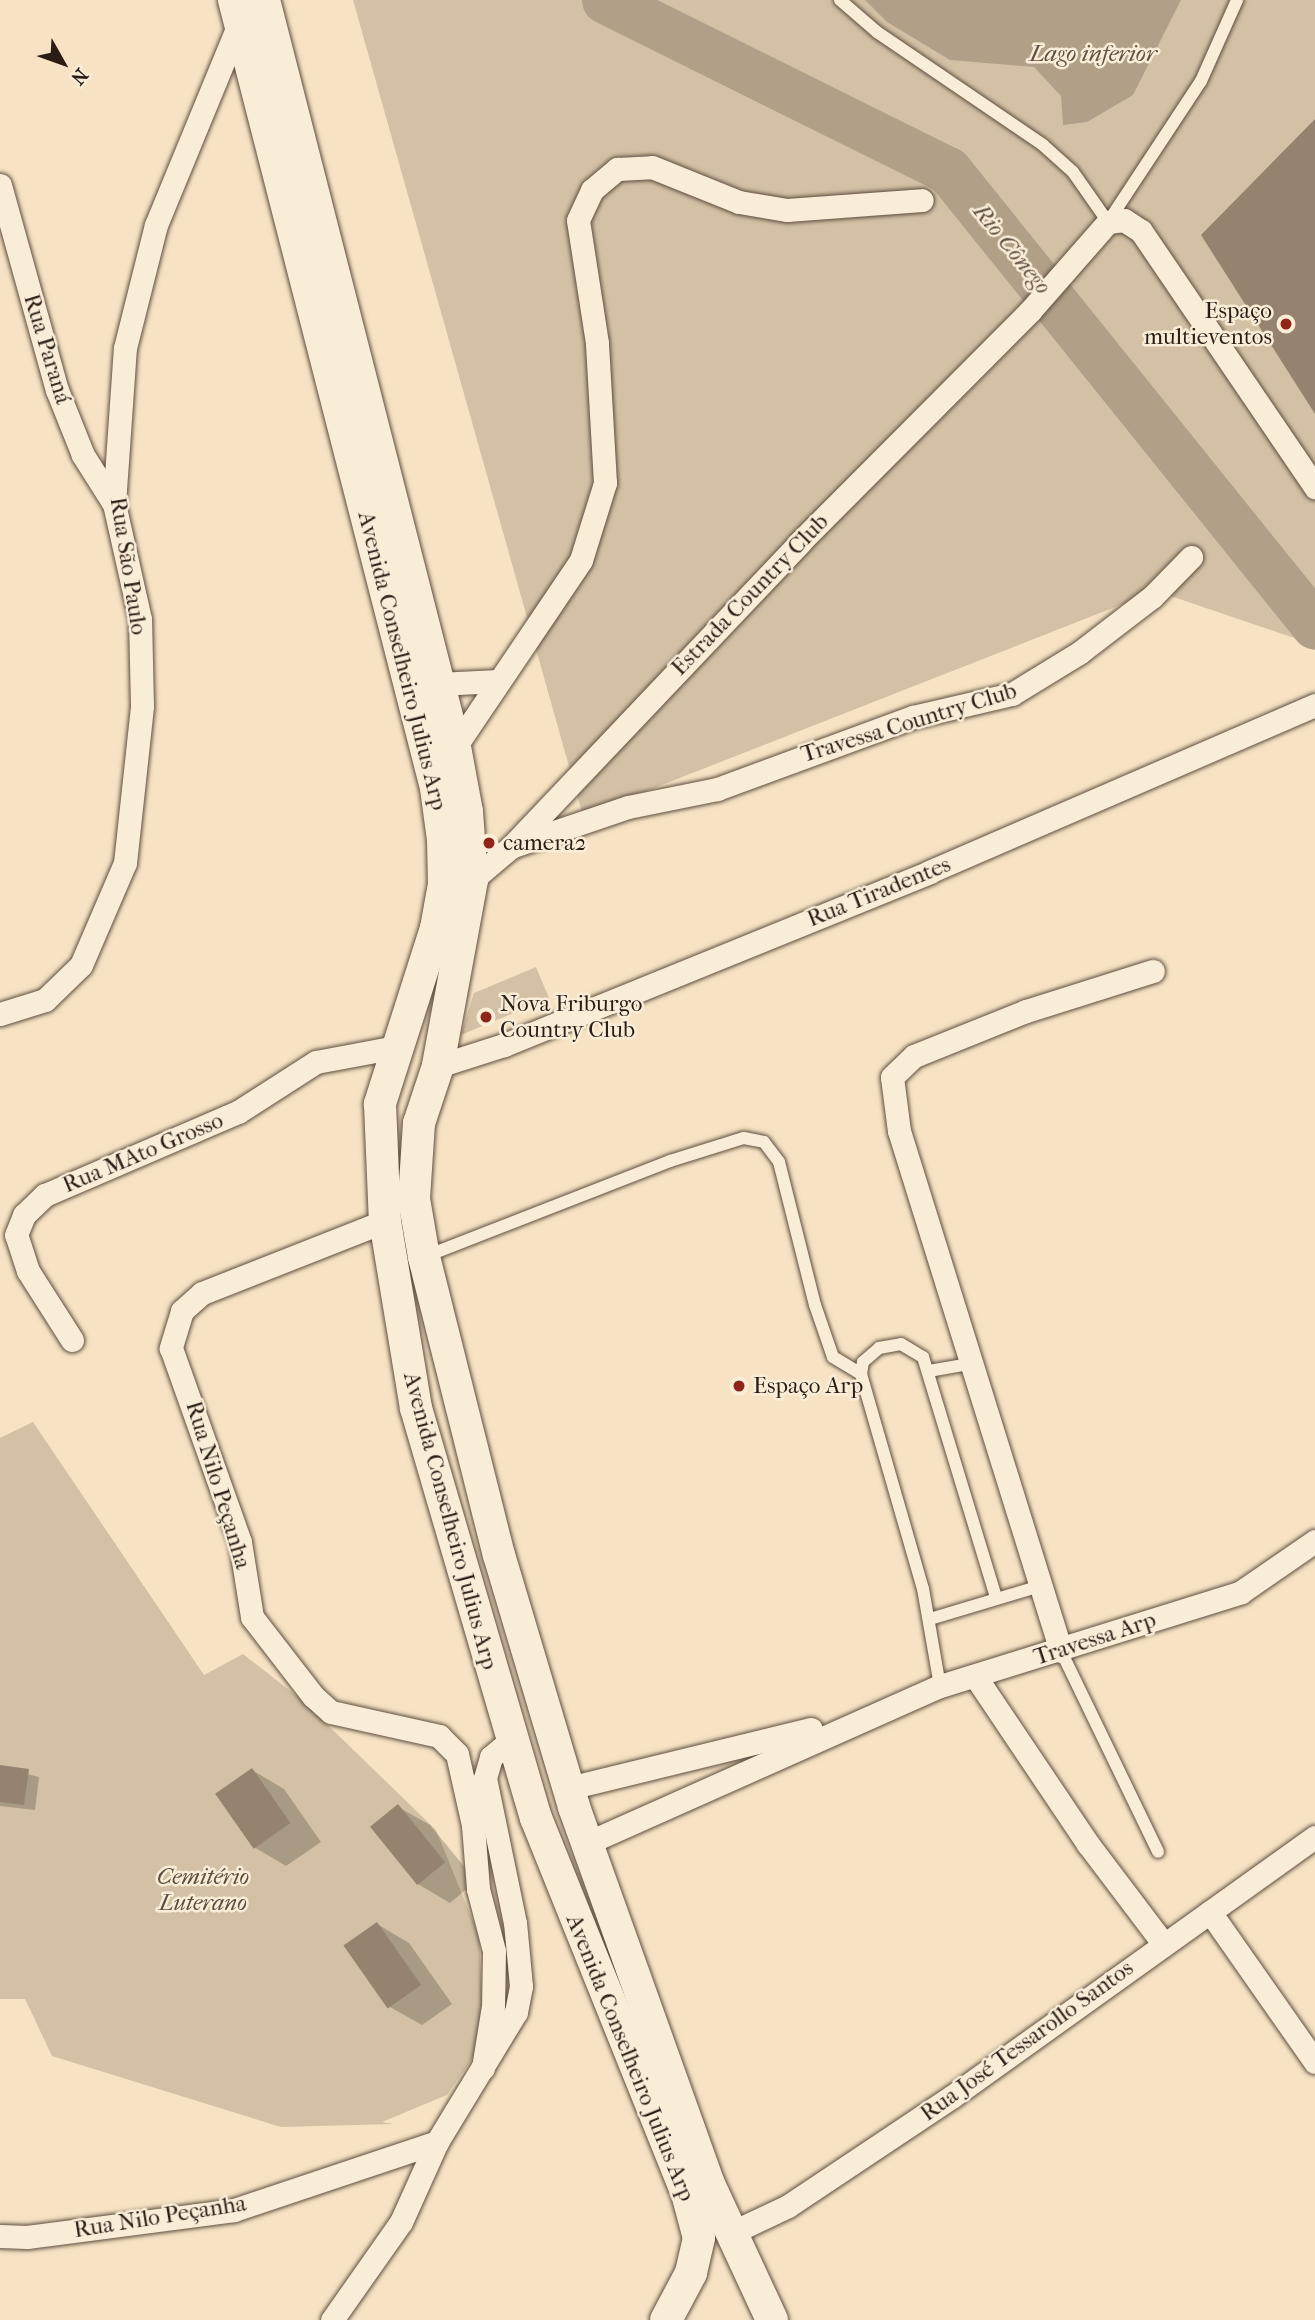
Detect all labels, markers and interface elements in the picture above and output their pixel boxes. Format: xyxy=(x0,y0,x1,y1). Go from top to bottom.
north arrow xyxy=(28,28,98,98)
water label: Lago inferior xyxy=(1029,40,1157,68)
text: N xyxy=(66,64,92,89)
water label: Rio Cônego xyxy=(967,198,1057,300)
street label: Rua Paraná xyxy=(17,291,77,407)
place label: Espaço multieventos xyxy=(1144,297,1272,351)
marker: Espaço multieventos xyxy=(1278,316,1294,332)
street label: Rua São Paulo xyxy=(103,495,153,637)
street label: Estrada Country Club xyxy=(666,508,834,682)
street label: Avenida Conselheiro Julius Arp xyxy=(351,509,453,813)
street label: Travessa Country Club xyxy=(798,677,1020,769)
place label: camera2 xyxy=(503,829,586,857)
marker: camera2 xyxy=(481,835,497,851)
street label: Rua Tiradentes xyxy=(803,851,955,933)
place label: Nova Friburgo Country Club xyxy=(500,990,642,1044)
marker: Nova Friburgo Country Club xyxy=(478,1009,494,1025)
street label: Rua MAto Grosso xyxy=(59,1107,227,1199)
street label: Avenida Conselheiro Julius Arp xyxy=(397,1369,503,1673)
place label: Espaço Arp xyxy=(753,1372,863,1400)
marker: Espaço Arp xyxy=(731,1378,747,1394)
street label: Rua Nilo Peçanha xyxy=(179,1398,257,1572)
street label: Travessa Arp xyxy=(1030,1606,1160,1672)
park label: Cemitério Luterano xyxy=(157,1863,249,1917)
street label: Avenida Conselheiro Julius Arp xyxy=(560,1910,700,2206)
street label: Rua José Tessarollo Santos xyxy=(915,1954,1139,2128)
street label: Rua Nilo Peçanha xyxy=(72,2190,248,2244)

